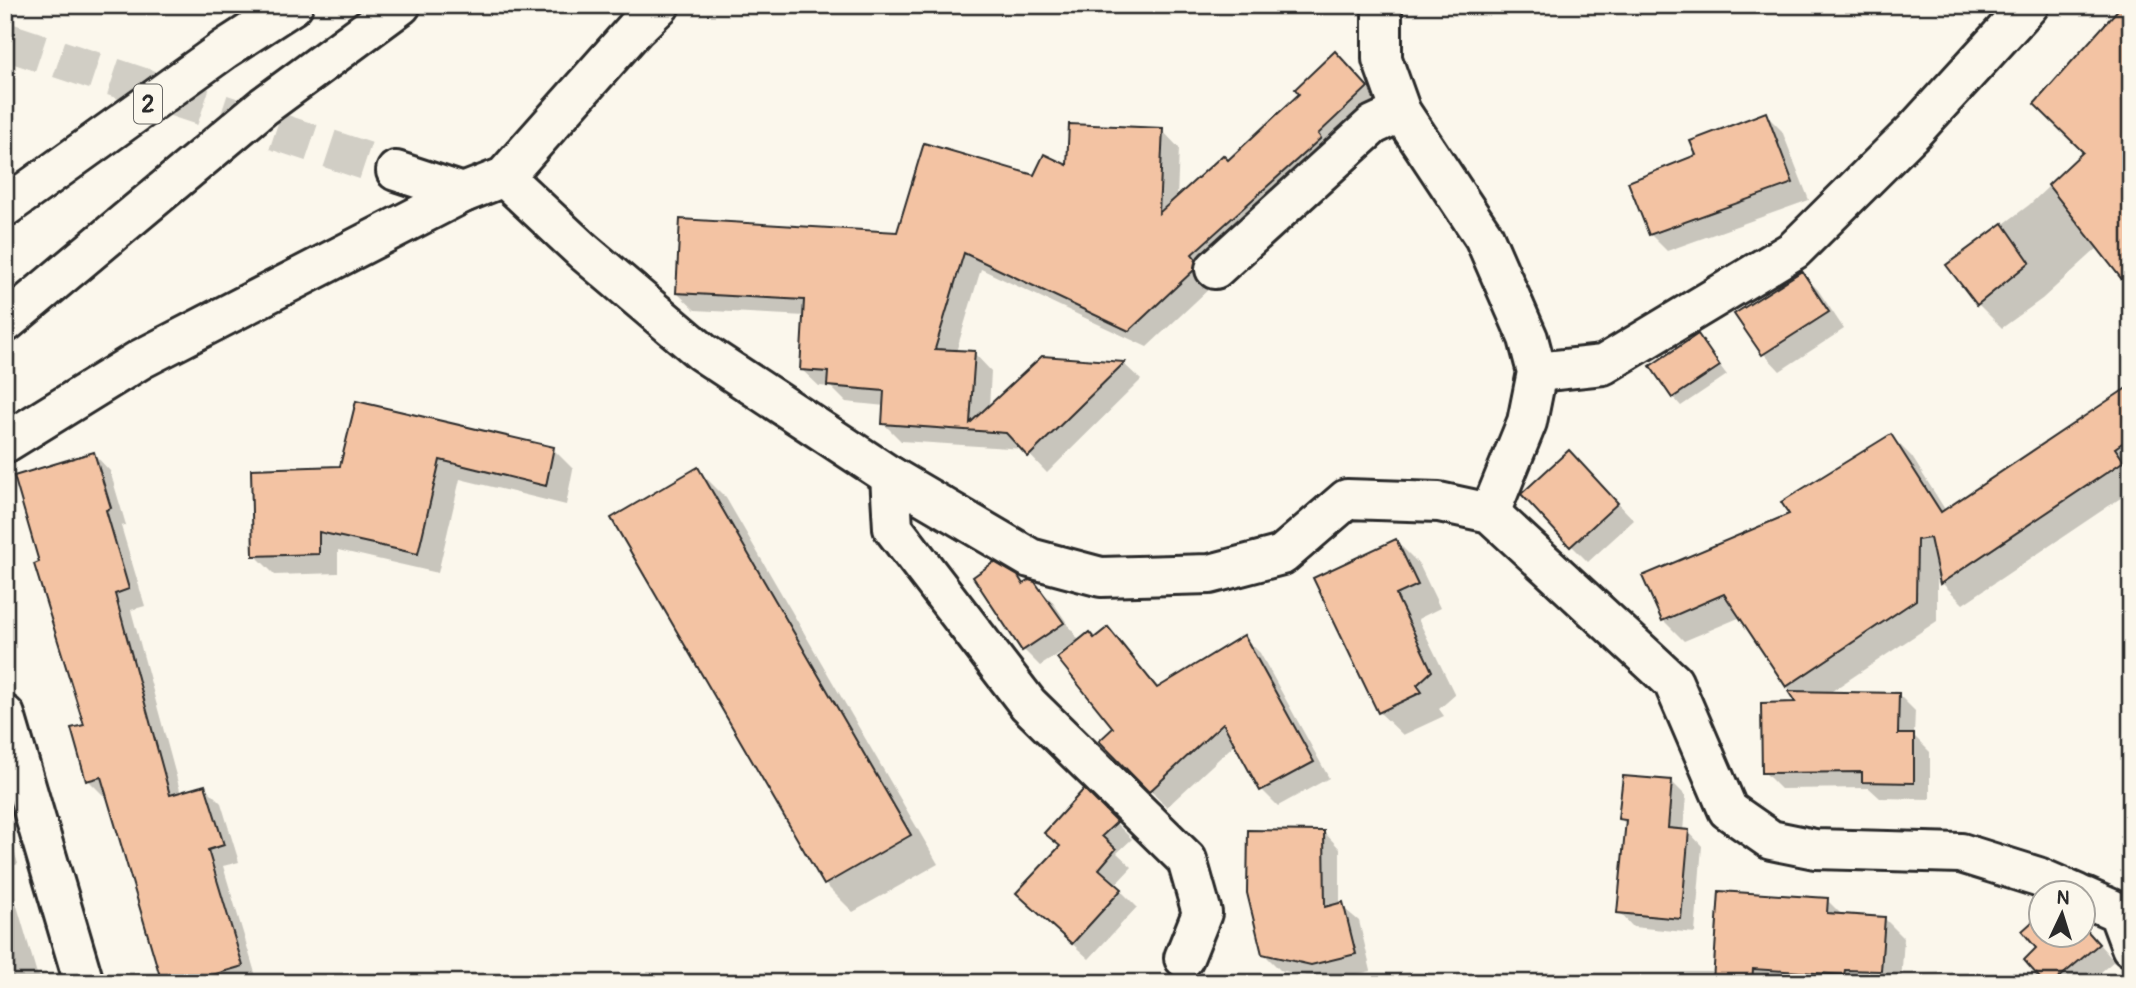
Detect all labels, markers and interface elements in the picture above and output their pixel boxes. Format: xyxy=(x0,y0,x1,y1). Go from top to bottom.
road number: 2 xyxy=(134,85,162,124)
north arrow xyxy=(2028,880,2098,950)
text: N xyxy=(2056,886,2071,910)

